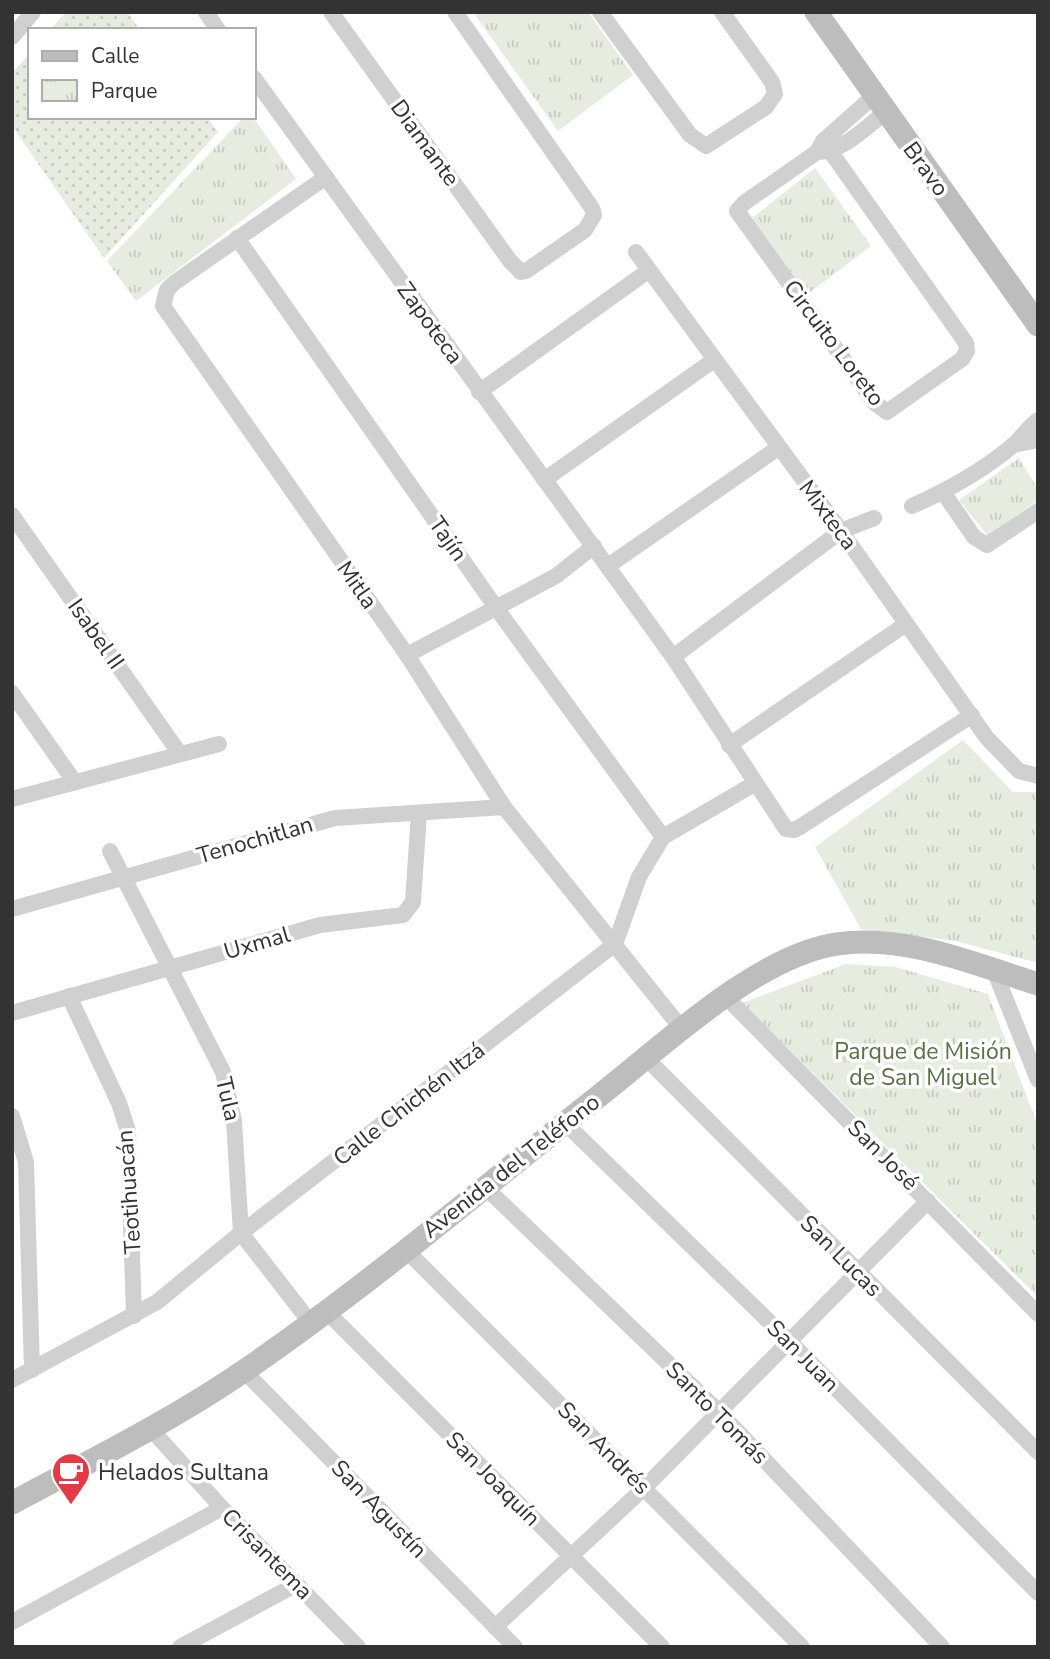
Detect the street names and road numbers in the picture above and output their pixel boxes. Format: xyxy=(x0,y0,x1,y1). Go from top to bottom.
street label: Diamante xyxy=(383,94,467,192)
street label: Bravo xyxy=(896,136,956,202)
street label: Circuito Loreto xyxy=(776,274,892,412)
street label: Zapoteca xyxy=(390,276,470,370)
street label: Mixteca xyxy=(792,474,864,556)
street label: Tajín xyxy=(422,510,474,568)
street label: Mitla xyxy=(329,555,385,615)
street label: Isabel II xyxy=(61,593,131,675)
street label: Tenochitlan xyxy=(193,809,317,871)
street label: Uxmal xyxy=(220,919,294,967)
street label: Calle Chichén Itzá xyxy=(327,1035,491,1173)
street label: Tula xyxy=(208,1074,248,1124)
street label: Avenida del Teléfono xyxy=(416,1087,606,1245)
street label: San José xyxy=(841,1113,925,1197)
street label: Teotihuacán xyxy=(109,1129,149,1255)
street label: San Lucas xyxy=(793,1208,889,1304)
street label: San Juan xyxy=(760,1313,846,1399)
street label: Santo Tomás xyxy=(659,1355,775,1471)
street label: San Andrés xyxy=(551,1395,657,1501)
street label: San Joaquín xyxy=(439,1425,547,1533)
street label: San Agustín xyxy=(324,1453,434,1565)
street label: Crisantema xyxy=(215,1502,319,1606)

